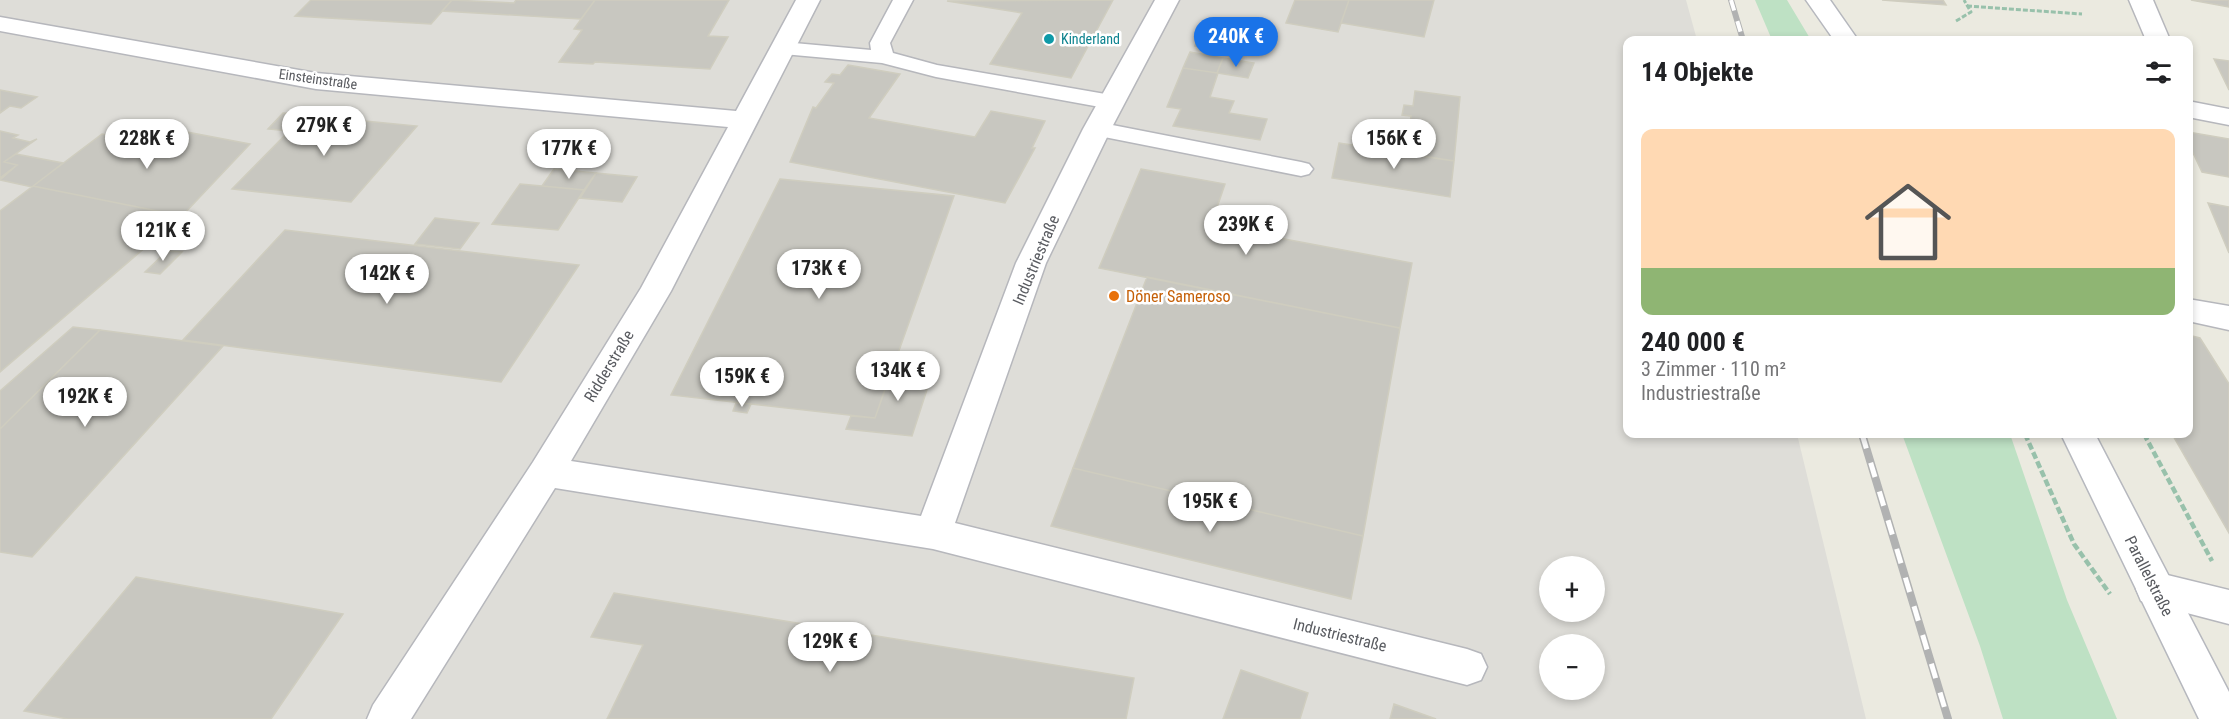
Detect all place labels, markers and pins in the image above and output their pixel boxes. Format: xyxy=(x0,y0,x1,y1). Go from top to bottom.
pin: 240K € xyxy=(1187,17,1285,68)
place label: Kinderland xyxy=(1061,31,1120,47)
marker: Kinderland xyxy=(1042,32,1056,46)
pin: 279K € xyxy=(275,106,373,157)
pin: 228K € xyxy=(98,119,196,170)
pin: 156K € xyxy=(1345,119,1443,170)
pin: 177K € xyxy=(520,129,618,180)
pin: 239K € xyxy=(1197,205,1295,256)
pin: 121K € xyxy=(114,211,212,262)
pin: 173K € xyxy=(770,249,868,300)
pin: 142K € xyxy=(338,254,436,305)
place label: Döner Sameroso xyxy=(1126,287,1231,306)
marker: Döner Sameroso xyxy=(1107,289,1121,303)
pin: 134K € xyxy=(849,351,947,402)
pin: 159K € xyxy=(693,357,791,408)
pin: 192K € xyxy=(36,377,134,428)
pin: 195K € xyxy=(1161,482,1259,533)
pin: 129K € xyxy=(781,622,879,673)

